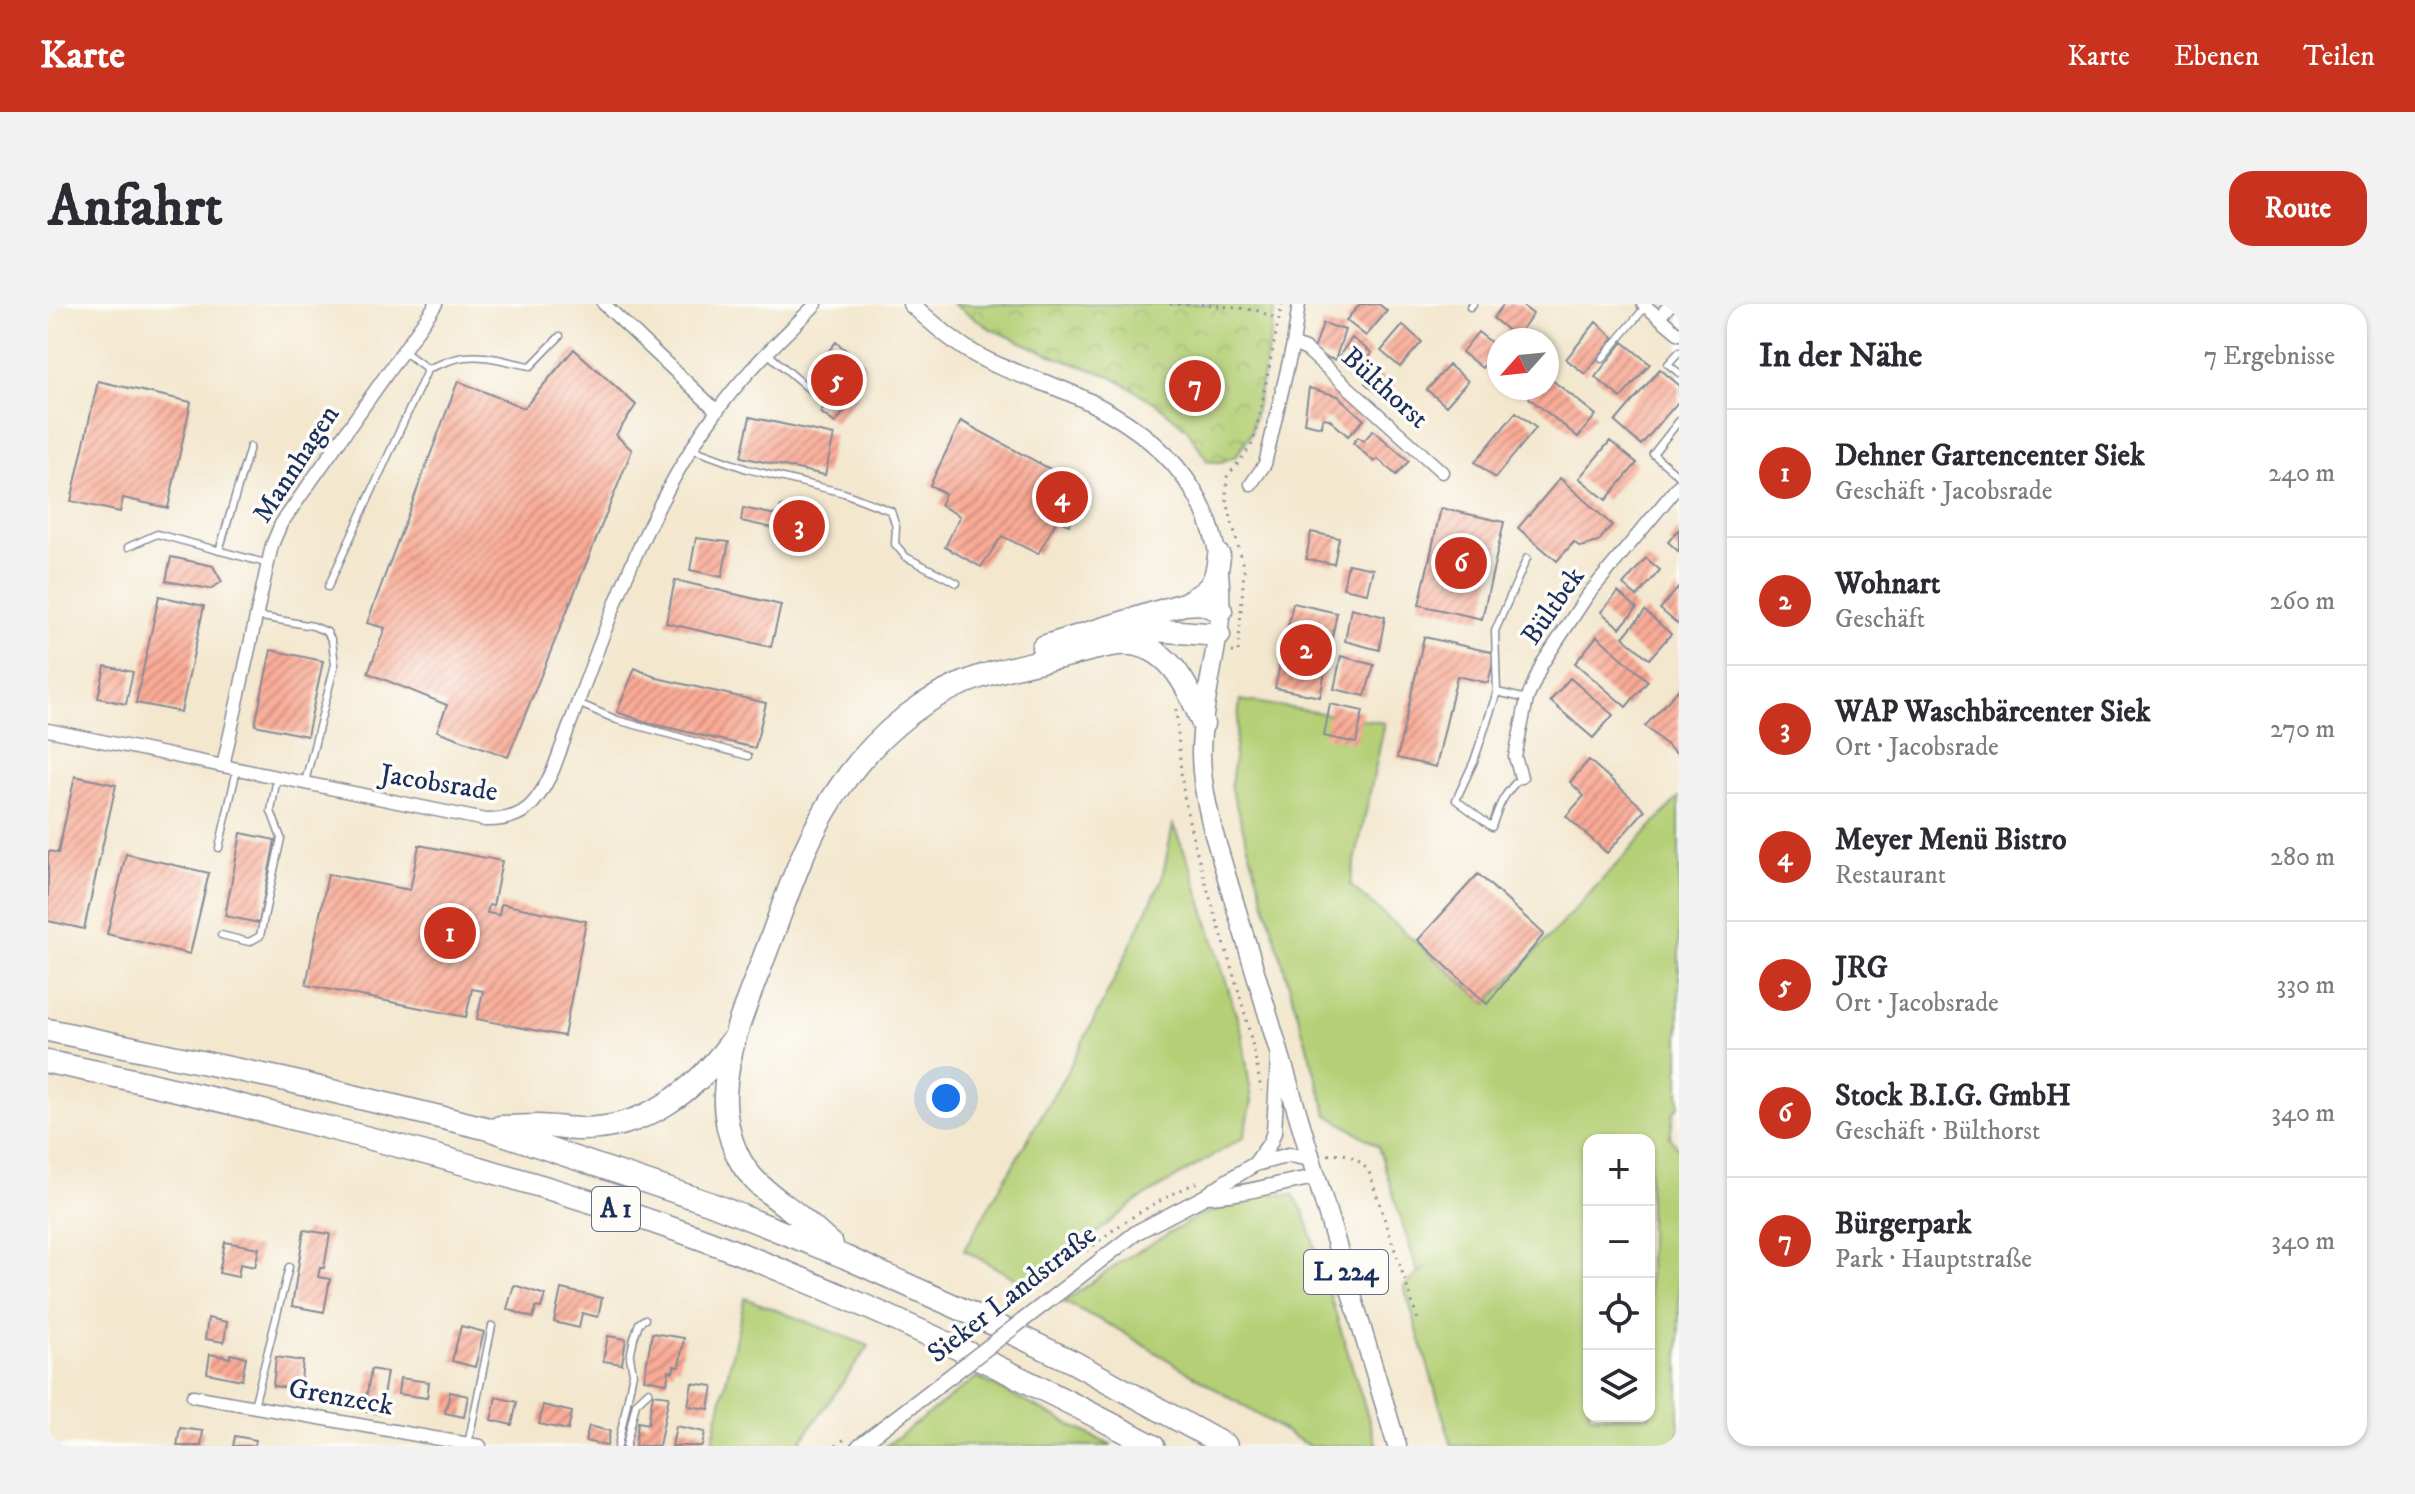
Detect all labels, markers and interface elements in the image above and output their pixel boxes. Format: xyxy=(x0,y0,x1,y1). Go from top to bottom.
text: Karte xyxy=(40,32,125,80)
text: Karte xyxy=(2067,39,2130,74)
text: Ebenen xyxy=(2174,39,2259,74)
text: Teilen xyxy=(2303,39,2375,74)
button: Route xyxy=(2229,171,2367,246)
text: Anfahrt xyxy=(48,173,223,243)
north arrow xyxy=(1487,328,1559,400)
text: In der Nähe xyxy=(1759,335,1922,377)
street label: Bülthorst xyxy=(1334,340,1436,436)
text: 7 Ergebnisse xyxy=(2204,340,2335,373)
pin: 5 xyxy=(811,350,863,410)
pin: 7 xyxy=(1169,356,1221,416)
street label: Mannhagen xyxy=(245,398,347,529)
text: Dehner Gartencenter Siek xyxy=(1835,438,2145,475)
text: 1 xyxy=(1780,457,1790,490)
text: 240 m xyxy=(2268,457,2335,490)
pin: 4 xyxy=(1036,467,1088,527)
text: Geschäft · Jacobsrade xyxy=(1835,475,2053,508)
pin: 3 xyxy=(773,496,825,556)
pin: 6 xyxy=(1435,533,1487,593)
street label: Bültbek xyxy=(1514,560,1592,652)
text: Wohnart xyxy=(1835,566,1940,603)
text: 2 xyxy=(1779,585,1791,618)
text: 260 m xyxy=(2270,585,2335,618)
text: Geschäft xyxy=(1835,603,1925,636)
pin: 2 xyxy=(1280,620,1332,680)
text: WAP Waschbärcenter Siek xyxy=(1835,694,2151,731)
text: 3 xyxy=(1780,713,1790,746)
text: 270 m xyxy=(2270,713,2335,746)
text: Ort · Jacobsrade xyxy=(1835,731,1999,764)
street label: Jacobsrade xyxy=(375,756,500,810)
text: Meyer Menü Bistro xyxy=(1835,822,2067,859)
text: 4 xyxy=(1778,841,1792,874)
text: 280 m xyxy=(2270,841,2335,874)
text: Restaurant xyxy=(1835,859,1946,892)
pin: 1 xyxy=(424,903,476,963)
text: JRG xyxy=(1835,950,1888,987)
text: 5 xyxy=(1779,969,1791,1002)
text: 330 m xyxy=(2277,969,2335,1002)
text: Ort · Jacobsrade xyxy=(1835,987,1999,1020)
your location xyxy=(926,1078,966,1118)
text: Stock B.I.G. GmbH xyxy=(1835,1078,2071,1115)
text: 6 xyxy=(1778,1097,1792,1130)
text: 340 m xyxy=(2271,1097,2335,1130)
text: Geschäft · Bülthorst xyxy=(1835,1115,2040,1148)
map controls xyxy=(1583,1134,1655,1422)
button: + xyxy=(1583,1134,1655,1206)
road number: A 1 xyxy=(592,1187,640,1231)
button: − xyxy=(1583,1206,1655,1278)
text: Bürgerpark xyxy=(1835,1206,1972,1243)
street label: Sieker Landstraße xyxy=(920,1217,1104,1371)
text: 7 xyxy=(1778,1225,1792,1258)
text: 340 m xyxy=(2271,1225,2335,1258)
text: Park · Hauptstraße xyxy=(1835,1243,2032,1276)
road number: L 224 xyxy=(1304,1250,1388,1294)
button: locate xyxy=(1583,1278,1655,1350)
button: layers xyxy=(1583,1350,1655,1422)
street label: Grenzeck xyxy=(286,1371,396,1423)

